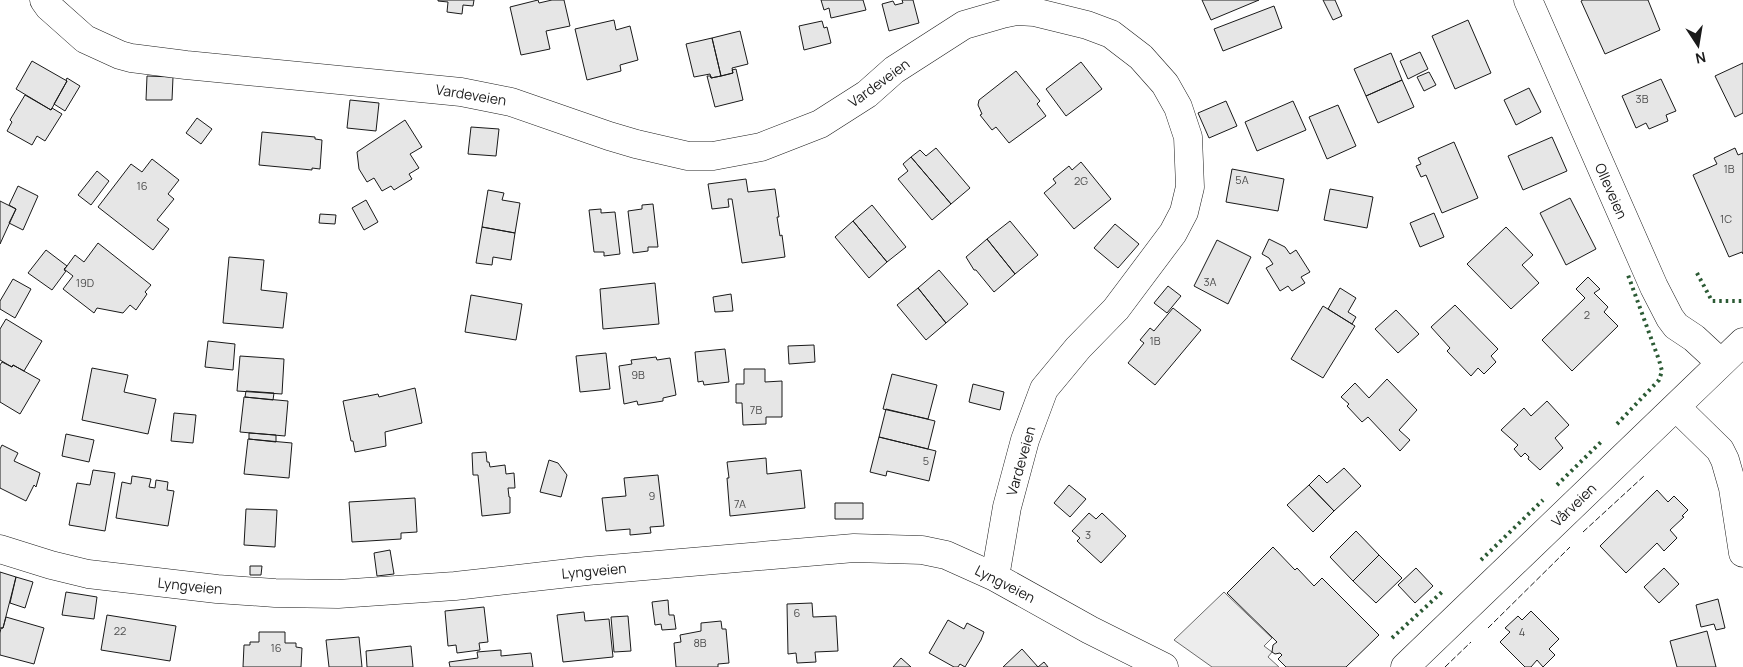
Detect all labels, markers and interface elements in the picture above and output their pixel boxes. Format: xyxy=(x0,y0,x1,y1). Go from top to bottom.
north arrow xyxy=(1673,20,1723,70)
text: N xyxy=(1694,48,1708,69)
street label: Vardeveien xyxy=(844,54,913,111)
street label: Vardeveien xyxy=(434,80,508,109)
house number: 3B xyxy=(1636,91,1649,106)
street label: Olleveien xyxy=(1591,160,1632,222)
house number: 1B xyxy=(1723,161,1735,176)
house number: 5A xyxy=(1235,172,1249,187)
house number: 2G xyxy=(1074,173,1088,188)
house number: 16 xyxy=(136,178,148,193)
house number: 1C xyxy=(1720,211,1732,226)
house number: 3A xyxy=(1203,274,1217,289)
house number: 19D xyxy=(76,275,94,290)
house number: 2 xyxy=(1584,307,1590,322)
house number: 1B xyxy=(1149,333,1161,348)
house number: 9B xyxy=(631,367,645,382)
house number: 7B xyxy=(750,402,762,417)
street label: Vardeveien xyxy=(1002,424,1039,498)
house number: 5 xyxy=(923,453,929,468)
street label: Vårveien xyxy=(1547,479,1600,531)
house number: 9 xyxy=(649,488,656,503)
house number: 7A xyxy=(734,496,746,511)
house number: 3 xyxy=(1085,527,1091,542)
street label: Lyngveien xyxy=(561,558,627,583)
street label: Lyngveien xyxy=(972,560,1039,607)
street label: Lyngveien xyxy=(157,573,223,598)
house number: 6 xyxy=(794,605,801,620)
house number: 22 xyxy=(114,623,126,638)
house number: 4 xyxy=(1519,624,1525,639)
house number: 8B xyxy=(693,635,707,650)
house number: 16 xyxy=(270,640,282,655)

